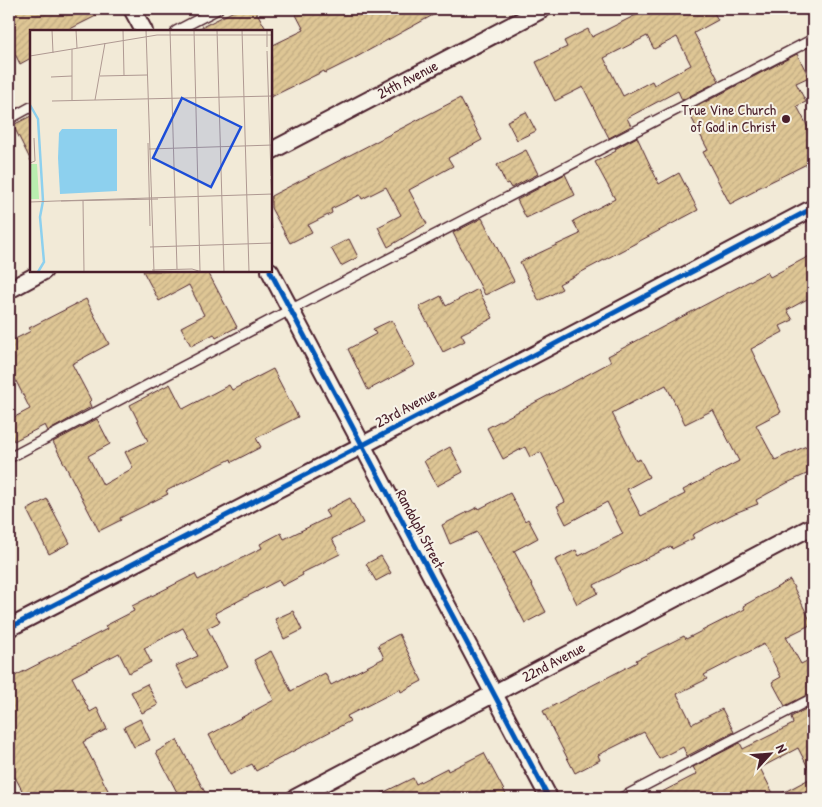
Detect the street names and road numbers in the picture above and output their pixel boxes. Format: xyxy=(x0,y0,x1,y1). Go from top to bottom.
street label: 24th Avenue xyxy=(373,55,441,104)
street label: 23rd Avenue xyxy=(371,383,440,433)
street label: Randolph Street xyxy=(391,486,450,573)
street label: 22nd Avenue xyxy=(518,637,588,687)

